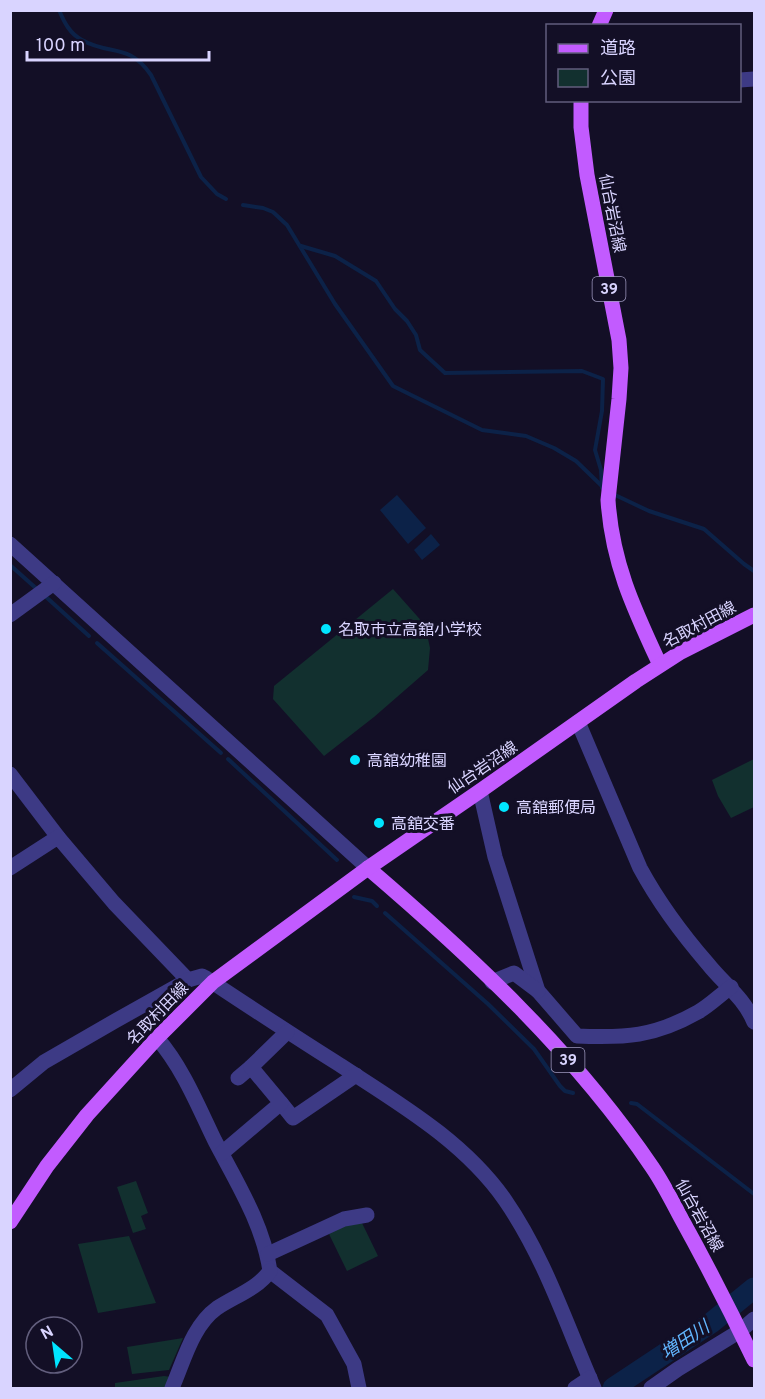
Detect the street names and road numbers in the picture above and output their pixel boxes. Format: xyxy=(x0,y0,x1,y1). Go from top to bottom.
street label: 仙台岩沼線 xyxy=(594,172,628,255)
road number: 39 xyxy=(592,277,626,301)
street label: 名取村田線 xyxy=(660,598,740,653)
street label: 仙台岩沼線 xyxy=(444,738,522,799)
street label: 名取村田線 xyxy=(123,979,193,1050)
road number: 39 xyxy=(552,1048,584,1072)
street label: 仙台岩沼線 xyxy=(670,1176,726,1256)

